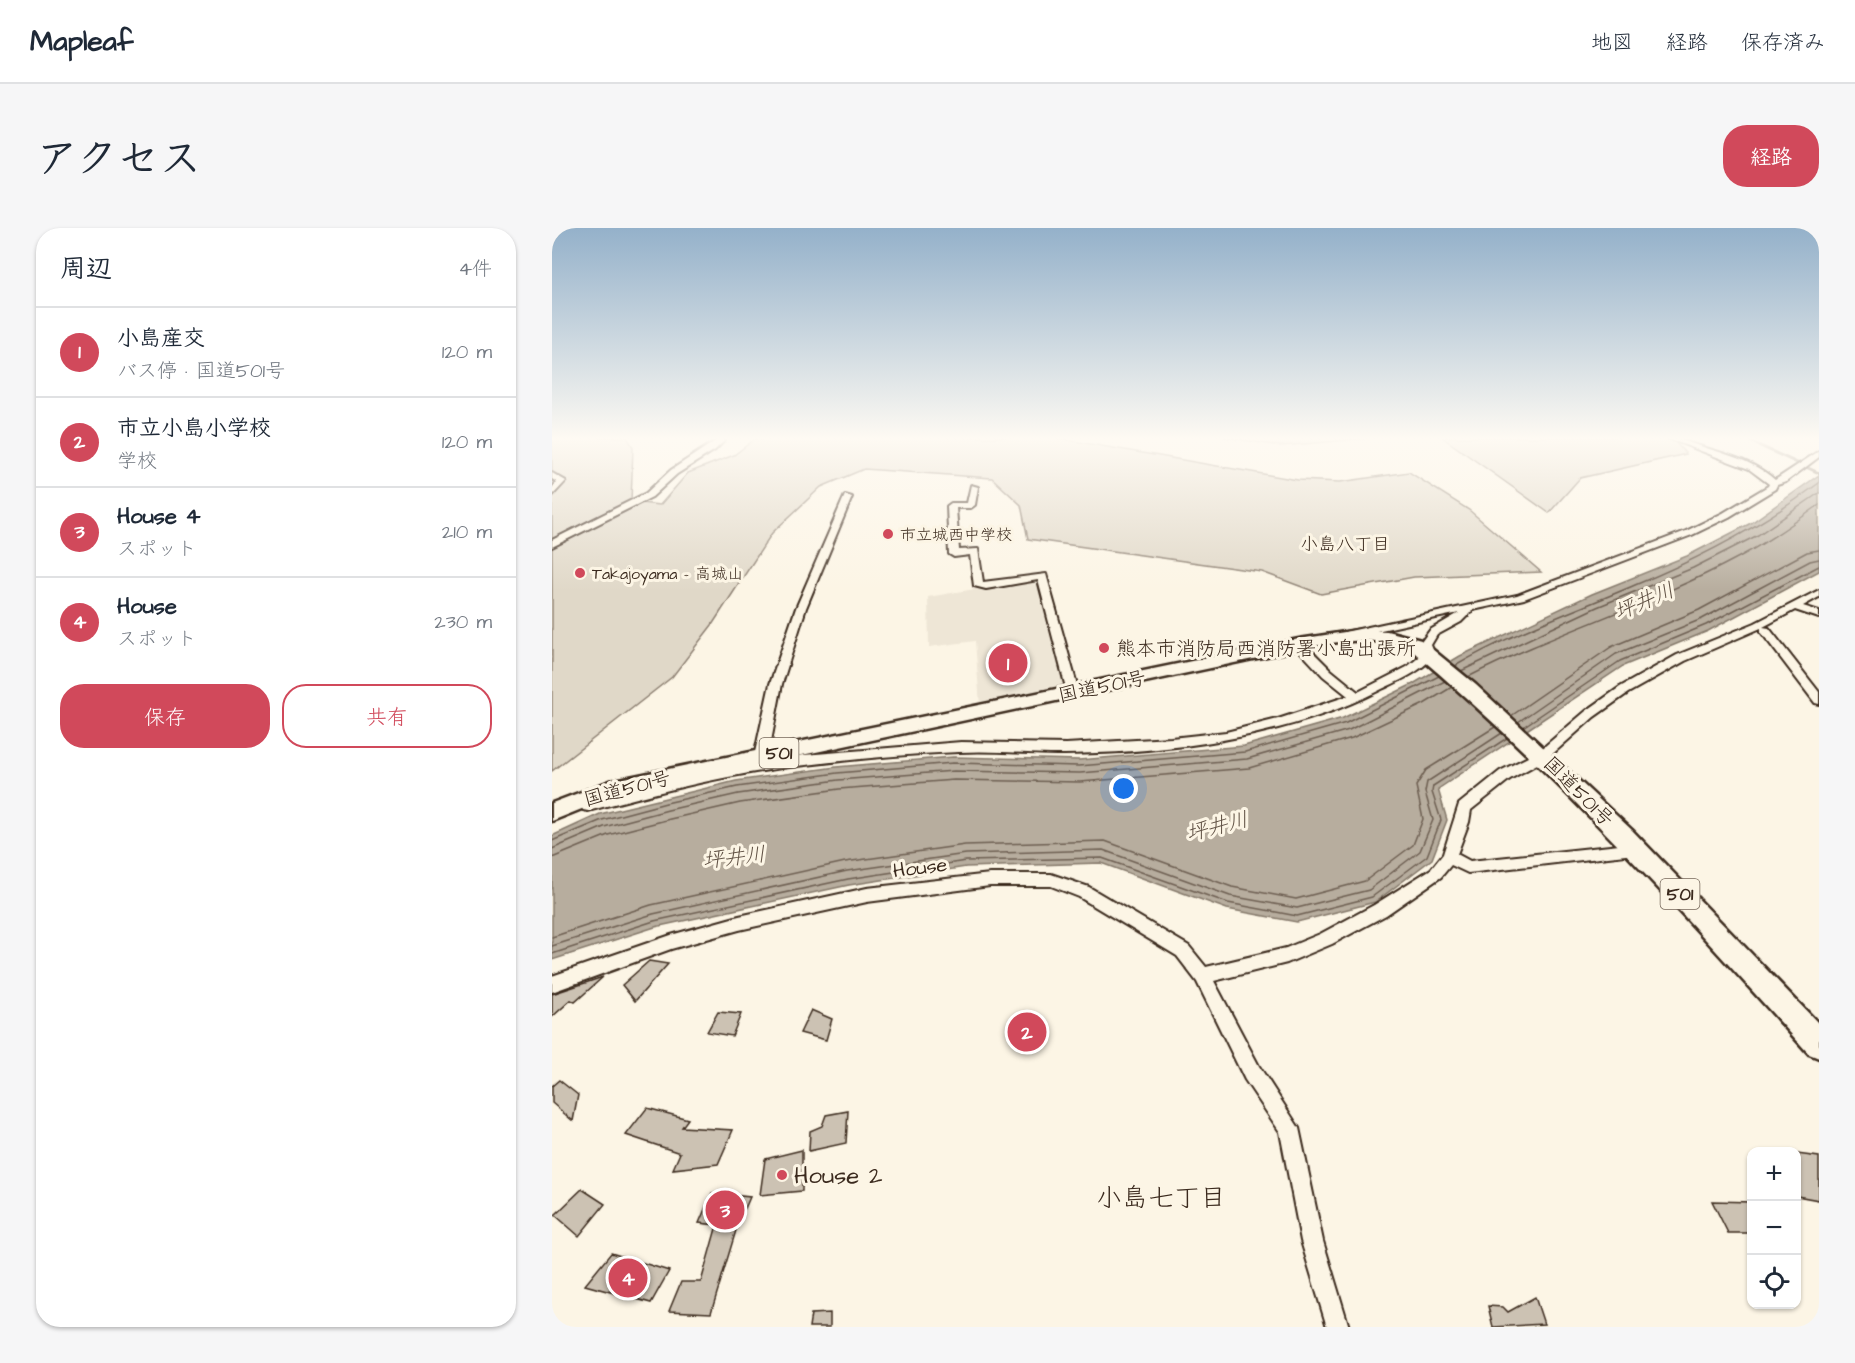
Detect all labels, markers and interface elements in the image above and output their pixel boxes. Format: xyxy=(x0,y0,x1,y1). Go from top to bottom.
text: Mapleaf xyxy=(30,22,133,61)
text: 地図 xyxy=(1591,28,1633,57)
text: 経路 xyxy=(1666,28,1708,57)
text: 保存済み xyxy=(1741,28,1825,57)
button: 経路 xyxy=(1723,125,1819,187)
text: アクセス xyxy=(36,131,201,189)
text: 周辺 xyxy=(60,251,112,287)
text: 4件 xyxy=(458,255,492,283)
text: 小島産交 xyxy=(117,323,205,354)
text: 1 xyxy=(78,338,81,366)
text: 120 m xyxy=(442,338,492,366)
text: バス停 · 国道501号 xyxy=(117,357,285,385)
text: 市立小島小学校 xyxy=(117,413,271,444)
text: 2 xyxy=(74,428,85,456)
text: 120 m xyxy=(442,428,492,456)
text: 学校 xyxy=(117,447,157,475)
text: House 4 xyxy=(117,501,201,532)
text: 3 xyxy=(74,518,85,546)
text: 210 m xyxy=(442,518,492,546)
place label: 市立城西中学校 xyxy=(900,524,1012,546)
marker: 市立城西中学校 xyxy=(881,527,895,541)
district label: 小島八丁目 xyxy=(1300,532,1390,557)
text: スポット xyxy=(117,535,197,563)
place label: Takajoyama - 高城山 xyxy=(592,563,743,586)
marker: Takajoyama - 高城山 xyxy=(573,566,587,580)
water label: 坪井川 xyxy=(1610,576,1679,627)
text: House xyxy=(117,591,177,622)
text: 4 xyxy=(73,608,86,636)
text: 230 m xyxy=(434,608,492,636)
text: スポット xyxy=(117,625,197,653)
place label: 熊本市消防局西消防署小島出張所 xyxy=(1116,635,1416,663)
pin: 1 xyxy=(988,640,1028,686)
marker: 熊本市消防局西消防署小島出張所 xyxy=(1097,641,1111,655)
street label: 国道501号 xyxy=(1056,664,1149,710)
button: 保存 xyxy=(60,684,270,748)
button: 共有 xyxy=(282,684,492,748)
road number: 501 xyxy=(760,738,798,768)
street label: 国道501号 xyxy=(1537,750,1620,833)
street label: 国道501号 xyxy=(580,764,674,814)
your location xyxy=(1109,774,1138,803)
water label: 坪井川 xyxy=(1183,805,1251,848)
water label: 坪井川 xyxy=(701,840,767,875)
street label: House xyxy=(891,851,949,885)
road number: 501 xyxy=(1660,879,1700,909)
pin: 2 xyxy=(1008,1010,1046,1054)
map controls xyxy=(1747,1147,1801,1309)
button: + xyxy=(1747,1147,1801,1201)
place label: House 2 xyxy=(794,1159,883,1193)
marker: House 2 xyxy=(775,1168,789,1182)
district label: 小島七丁目 xyxy=(1096,1180,1226,1216)
pin: 3 xyxy=(706,1188,744,1232)
button: − xyxy=(1747,1201,1801,1255)
button: locate xyxy=(1747,1255,1801,1309)
pin: 4 xyxy=(608,1256,648,1300)

